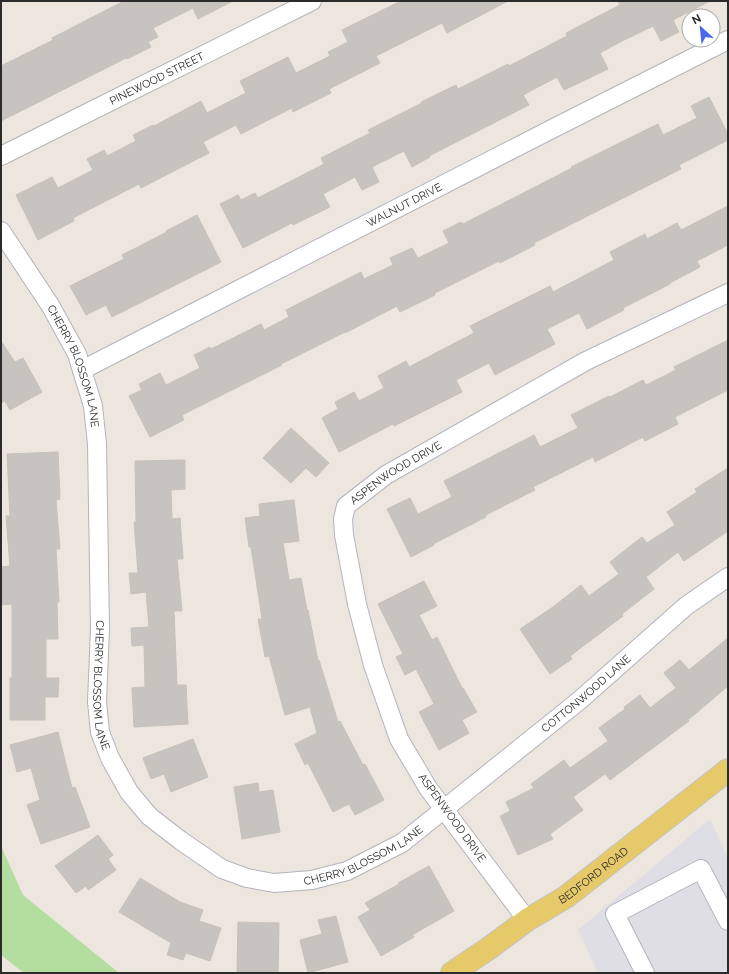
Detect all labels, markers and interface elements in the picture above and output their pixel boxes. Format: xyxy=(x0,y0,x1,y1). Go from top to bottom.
north arrow xyxy=(681,8,721,48)
text: N xyxy=(690,12,703,27)
street label: PINEWOOD STREET xyxy=(107,49,206,107)
street label: WALNUT DRIVE xyxy=(364,180,444,229)
street label: CHERRY BLOSSOM LANE xyxy=(45,303,102,428)
street label: ASPENWOOD DRIVE xyxy=(347,438,444,507)
street label: CHERRY BLOSSOM LANE xyxy=(90,620,113,752)
street label: COTTONWOOD LANE xyxy=(539,652,633,735)
street label: ASPENWOOD DRIVE xyxy=(415,771,489,865)
street label: CHERRY BLOSSOM LANE xyxy=(303,822,425,887)
street label: BEDFORD ROAD xyxy=(556,844,631,906)

